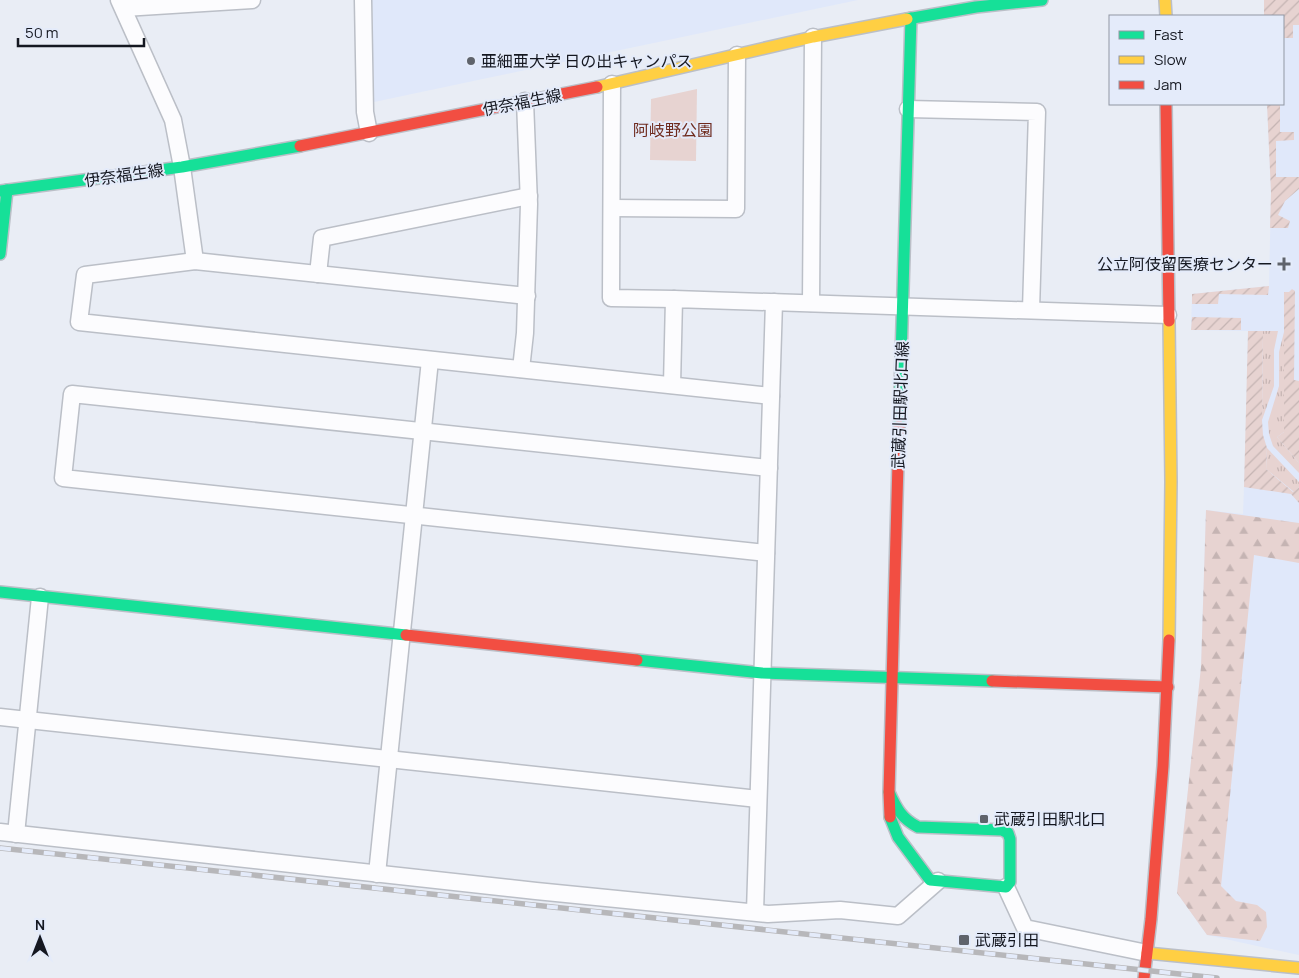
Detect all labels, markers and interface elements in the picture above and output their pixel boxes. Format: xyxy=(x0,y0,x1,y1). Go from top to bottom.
scale bar xyxy=(18,15,144,47)
legend xyxy=(1109,15,1284,105)
text: 50 m xyxy=(25,22,59,43)
text: Fast xyxy=(1154,24,1183,45)
text: Slow xyxy=(1154,49,1187,70)
place label: 亜細亜大学 日の出キャンパス xyxy=(481,50,692,72)
marker: 亜細亜大学 日の出キャンパス xyxy=(465,55,477,67)
text: Jam xyxy=(1154,74,1182,95)
street label: 伊奈福生線 xyxy=(481,84,563,120)
park label: 阿岐野公園 xyxy=(633,119,713,141)
street label: 伊奈福生線 xyxy=(83,159,165,191)
place label: 公立阿伎留医療センター xyxy=(1097,253,1273,275)
marker: 公立阿伎留医療センター xyxy=(1277,257,1291,271)
street label: 武蔵引田駅北口線 xyxy=(887,341,913,469)
place label: 武蔵引田駅北口 xyxy=(994,808,1106,830)
marker: 武蔵引田駅北口 xyxy=(978,813,990,825)
north arrow xyxy=(15,913,65,963)
text: N xyxy=(35,915,45,934)
place label: 武蔵引田 xyxy=(975,929,1039,951)
marker: 武蔵引田 xyxy=(957,933,971,947)

